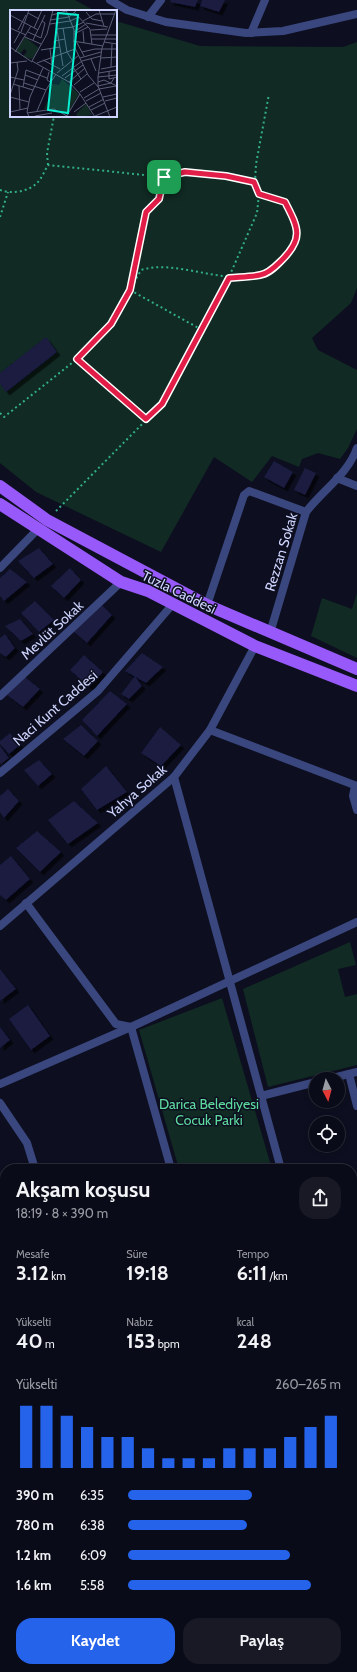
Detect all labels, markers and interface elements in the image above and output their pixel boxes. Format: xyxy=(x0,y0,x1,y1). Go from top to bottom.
inset map xyxy=(10,10,117,117)
pin xyxy=(147,160,181,194)
icon: arrive xyxy=(153,166,175,188)
street label: Rezzan Sokak xyxy=(261,510,302,594)
street label: Tuzla Caddesi xyxy=(139,566,219,618)
street label: Mevlüt Sokak xyxy=(17,596,87,663)
street label: Naci Kunt Caddesi xyxy=(9,666,101,750)
street label: Yahya Sokak xyxy=(103,760,171,822)
north arrow xyxy=(309,1072,345,1108)
map controls xyxy=(309,1072,345,1152)
park label: Darica Belediyesi Cocuk Parki xyxy=(159,1095,259,1129)
button: locate xyxy=(309,1116,345,1152)
text: Akşam koşusu xyxy=(16,1176,150,1203)
button: share xyxy=(299,1177,341,1219)
text: 18:19 · 8 × 390 m xyxy=(16,1205,108,1221)
text: Mesafe xyxy=(16,1247,49,1261)
text: Süre xyxy=(126,1247,147,1261)
text: Tempo xyxy=(237,1247,269,1261)
text: 3.12 xyxy=(16,1261,49,1285)
text: 19:18 xyxy=(126,1261,169,1285)
text: 6:11 xyxy=(237,1261,267,1285)
text: km xyxy=(49,1269,66,1283)
text: /km xyxy=(267,1269,288,1283)
text: Yükselti xyxy=(16,1315,51,1329)
text: Nabız xyxy=(126,1315,153,1329)
text: kcal xyxy=(237,1315,254,1329)
text: 40 xyxy=(16,1329,43,1353)
text: 153 xyxy=(126,1329,155,1353)
text: 248 xyxy=(237,1329,272,1353)
text: m xyxy=(43,1337,55,1351)
text: bpm xyxy=(155,1337,180,1351)
text: Yükselti xyxy=(16,1376,57,1392)
text: 260–265 m xyxy=(275,1376,341,1392)
text: 390 m xyxy=(16,1487,54,1503)
text: 6:35 xyxy=(80,1487,104,1503)
text: 780 m xyxy=(16,1517,54,1533)
text: 6:38 xyxy=(80,1517,105,1533)
text: 1.2 km xyxy=(16,1547,51,1563)
text: 6:09 xyxy=(80,1547,107,1563)
text: 1.6 km xyxy=(16,1577,52,1593)
text: 5:58 xyxy=(80,1577,105,1593)
button: Kaydet xyxy=(16,1618,175,1664)
button: Paylaş xyxy=(183,1618,341,1664)

